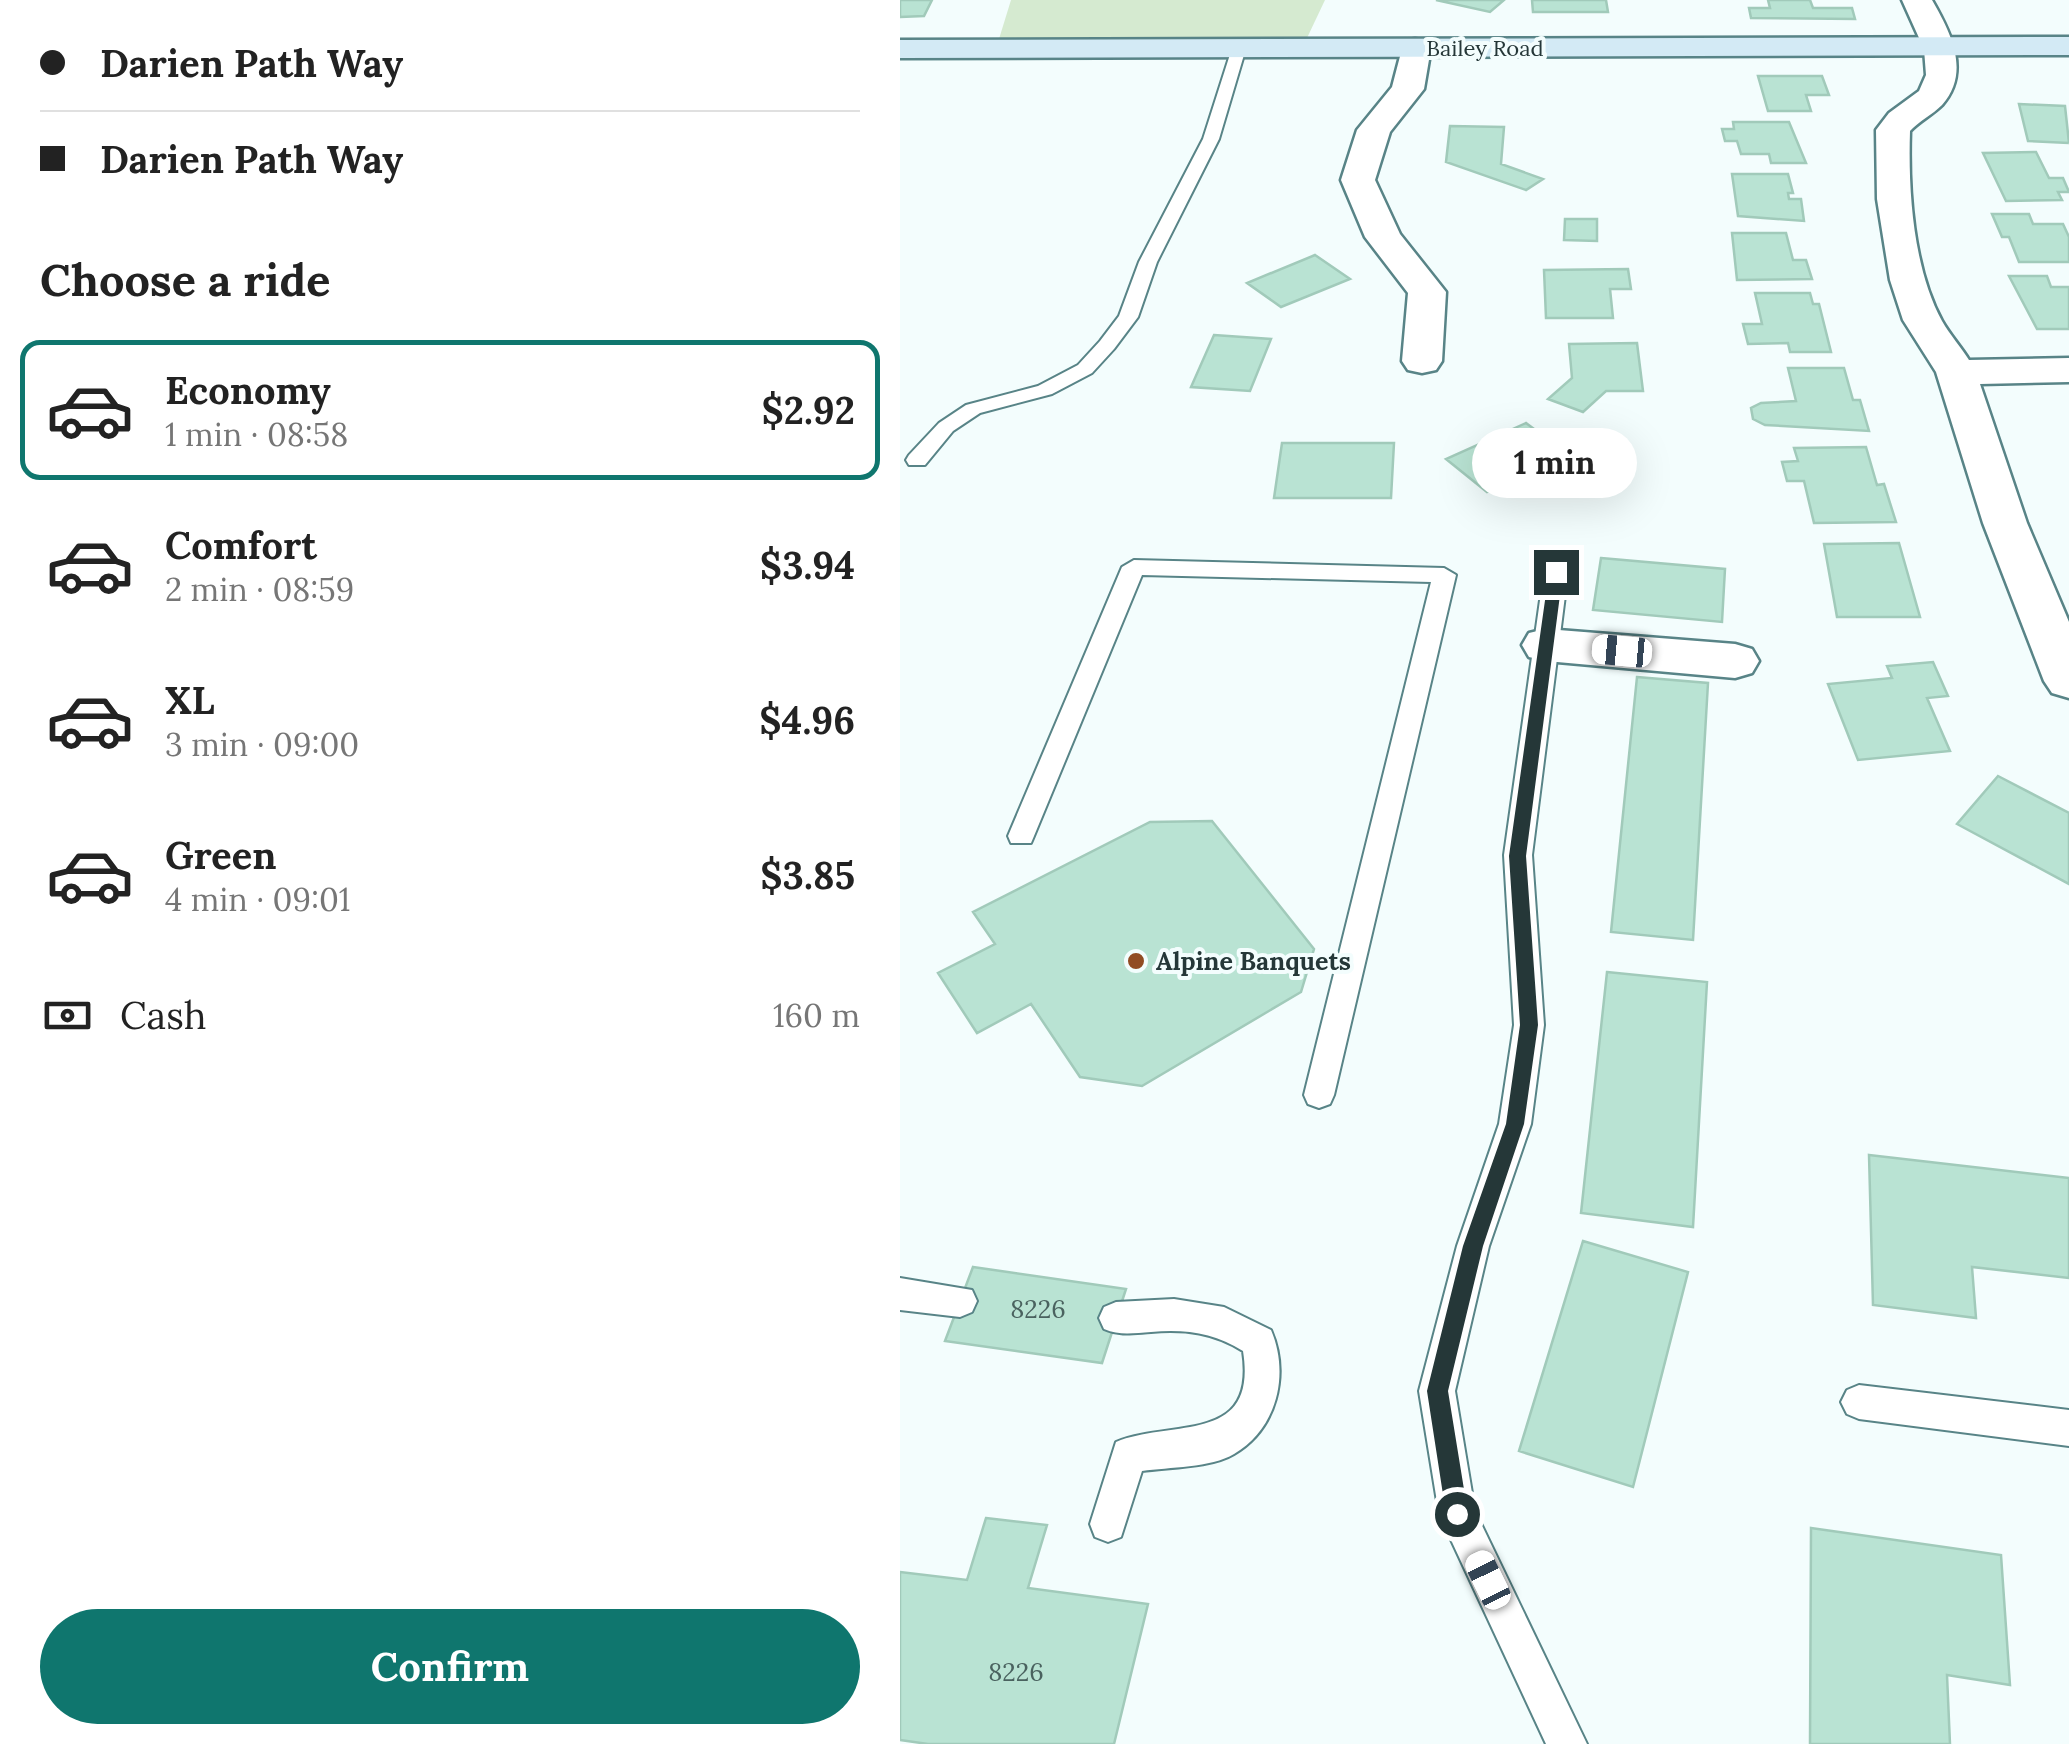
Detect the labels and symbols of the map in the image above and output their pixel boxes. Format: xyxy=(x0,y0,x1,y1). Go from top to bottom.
street label: Bailey Road xyxy=(1426,34,1544,62)
callout: 1 min xyxy=(1474,427,1638,497)
route end xyxy=(1534,550,1579,595)
car xyxy=(1591,633,1653,669)
place label: Alpine Banquets xyxy=(1156,945,1351,977)
marker: Alpine Banquets xyxy=(1125,950,1147,972)
house number: 8226 xyxy=(1010,1293,1066,1325)
route start xyxy=(1435,1492,1480,1537)
car xyxy=(1461,1546,1515,1614)
house number: 8226 xyxy=(988,1656,1044,1688)

